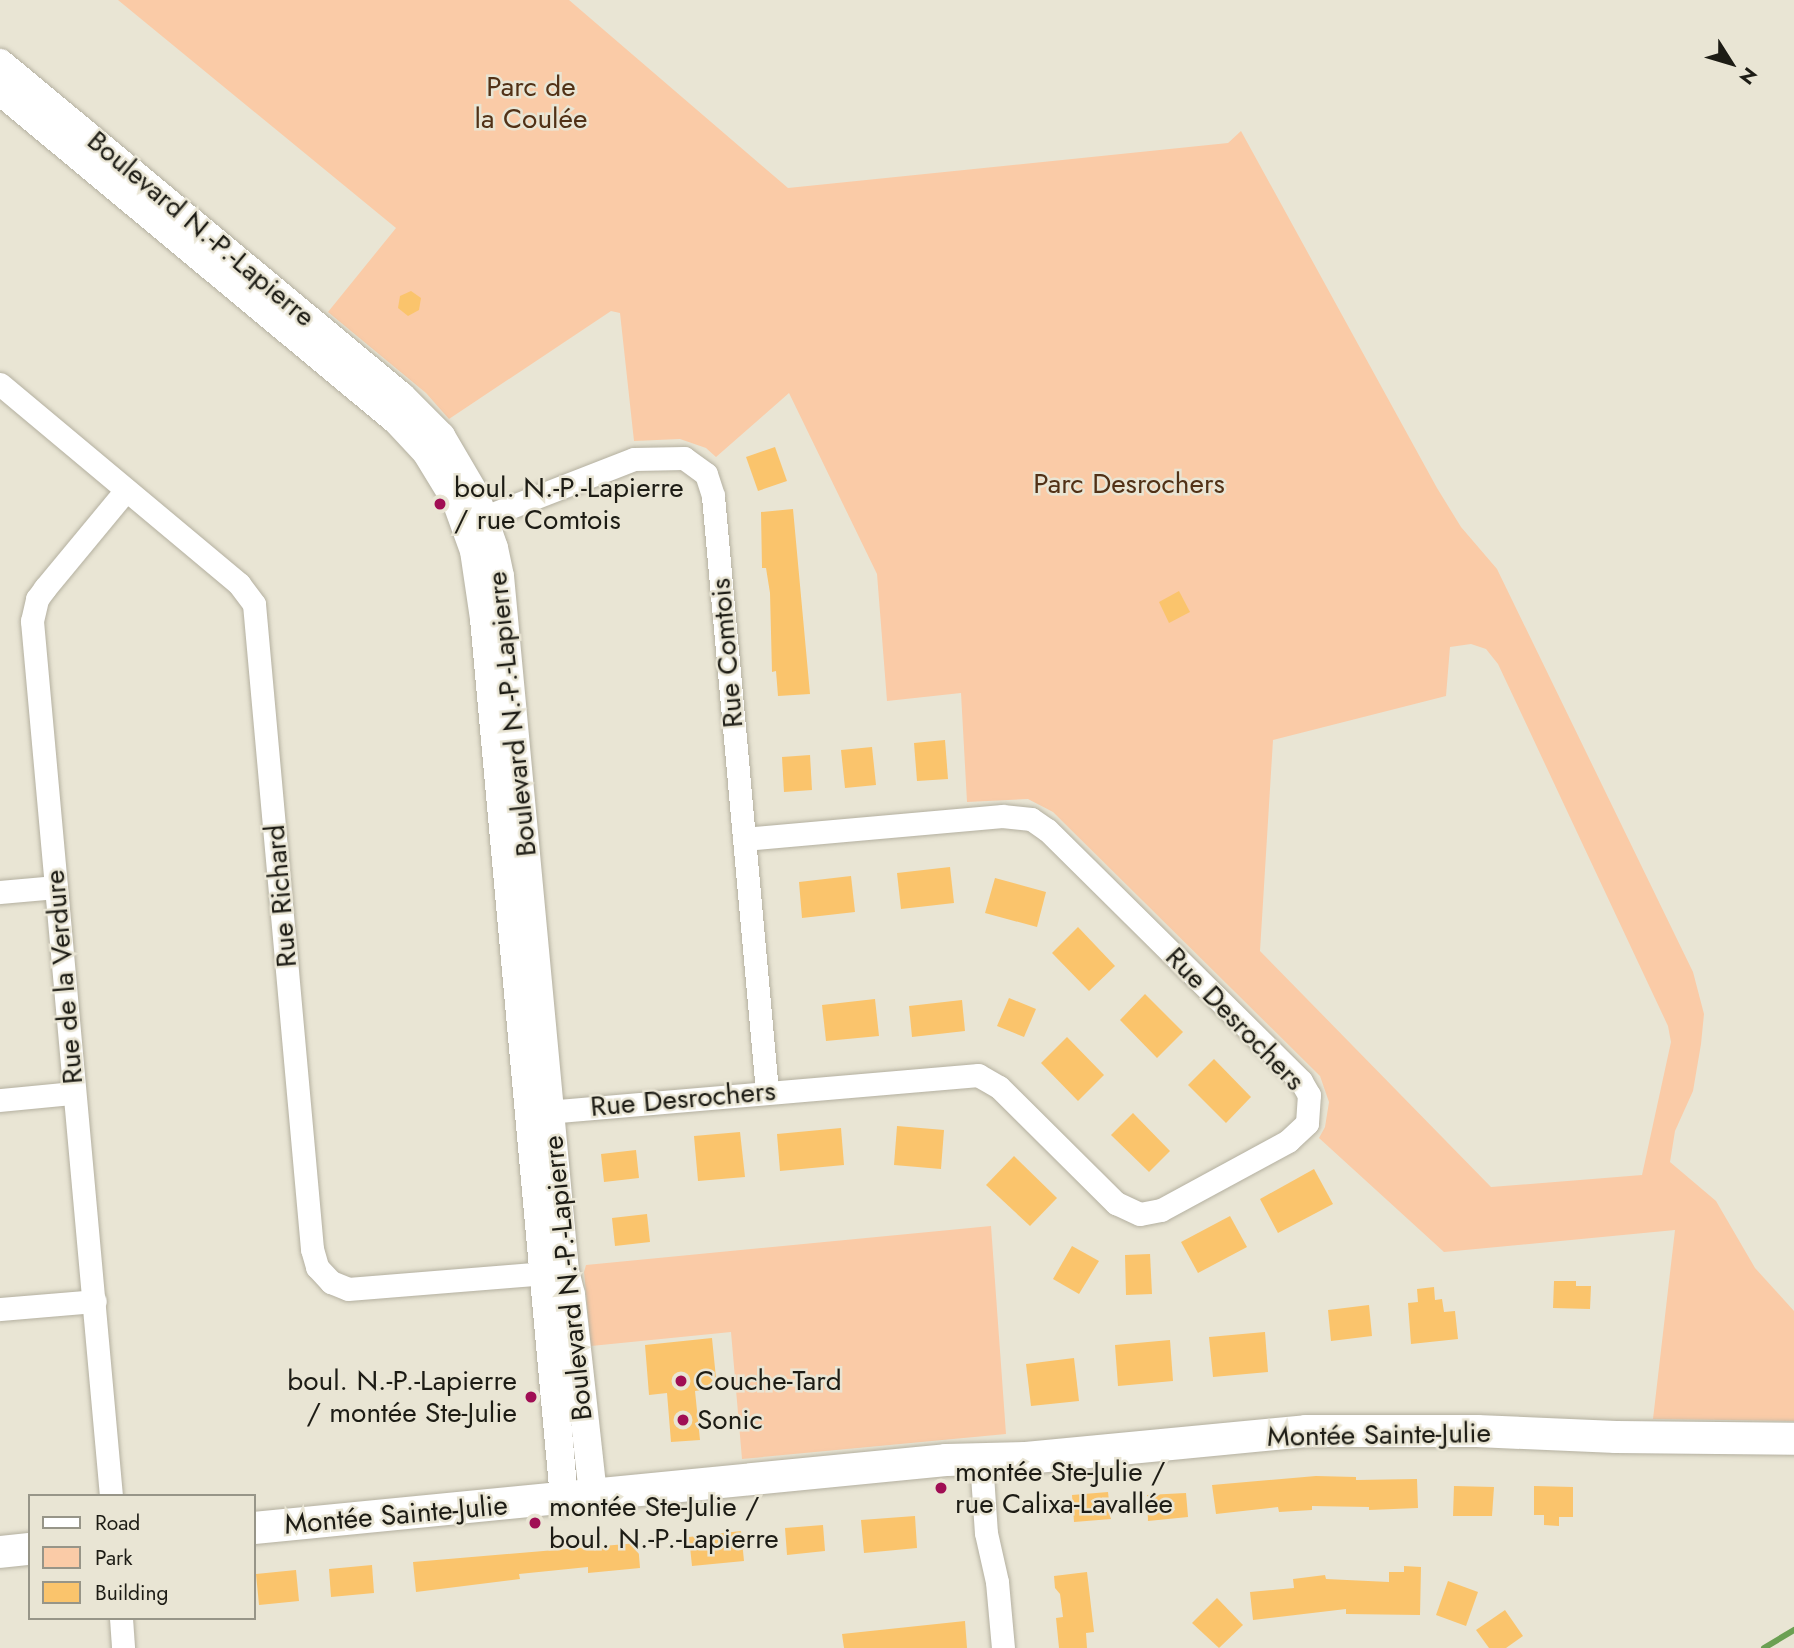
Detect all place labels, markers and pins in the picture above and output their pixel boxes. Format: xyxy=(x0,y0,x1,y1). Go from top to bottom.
place label: boul. N.-P.-Lapierre / rue Comtois xyxy=(454,471,684,537)
marker: boul. N.-P.-Lapierre / rue Comtois xyxy=(432,496,448,512)
place label: boul. N.-P.-Lapierre / montée Ste-Julie xyxy=(287,1364,517,1430)
place label: Couche-Tard xyxy=(695,1364,842,1398)
marker: Couche-Tard xyxy=(673,1373,689,1389)
marker: boul. N.-P.-Lapierre / montée Ste-Julie xyxy=(523,1389,539,1405)
place label: Sonic xyxy=(697,1403,763,1437)
marker: Sonic xyxy=(675,1412,691,1428)
place label: montée Ste-Julie / rue Calixa-Lavallée xyxy=(955,1455,1173,1521)
marker: montée Ste-Julie / rue Calixa-Lavallée xyxy=(933,1480,949,1496)
place label: montée Ste-Julie / boul. N.-P.-Lapierre xyxy=(549,1490,779,1556)
marker: montée Ste-Julie / boul. N.-P.-Lapierre xyxy=(527,1515,543,1531)

